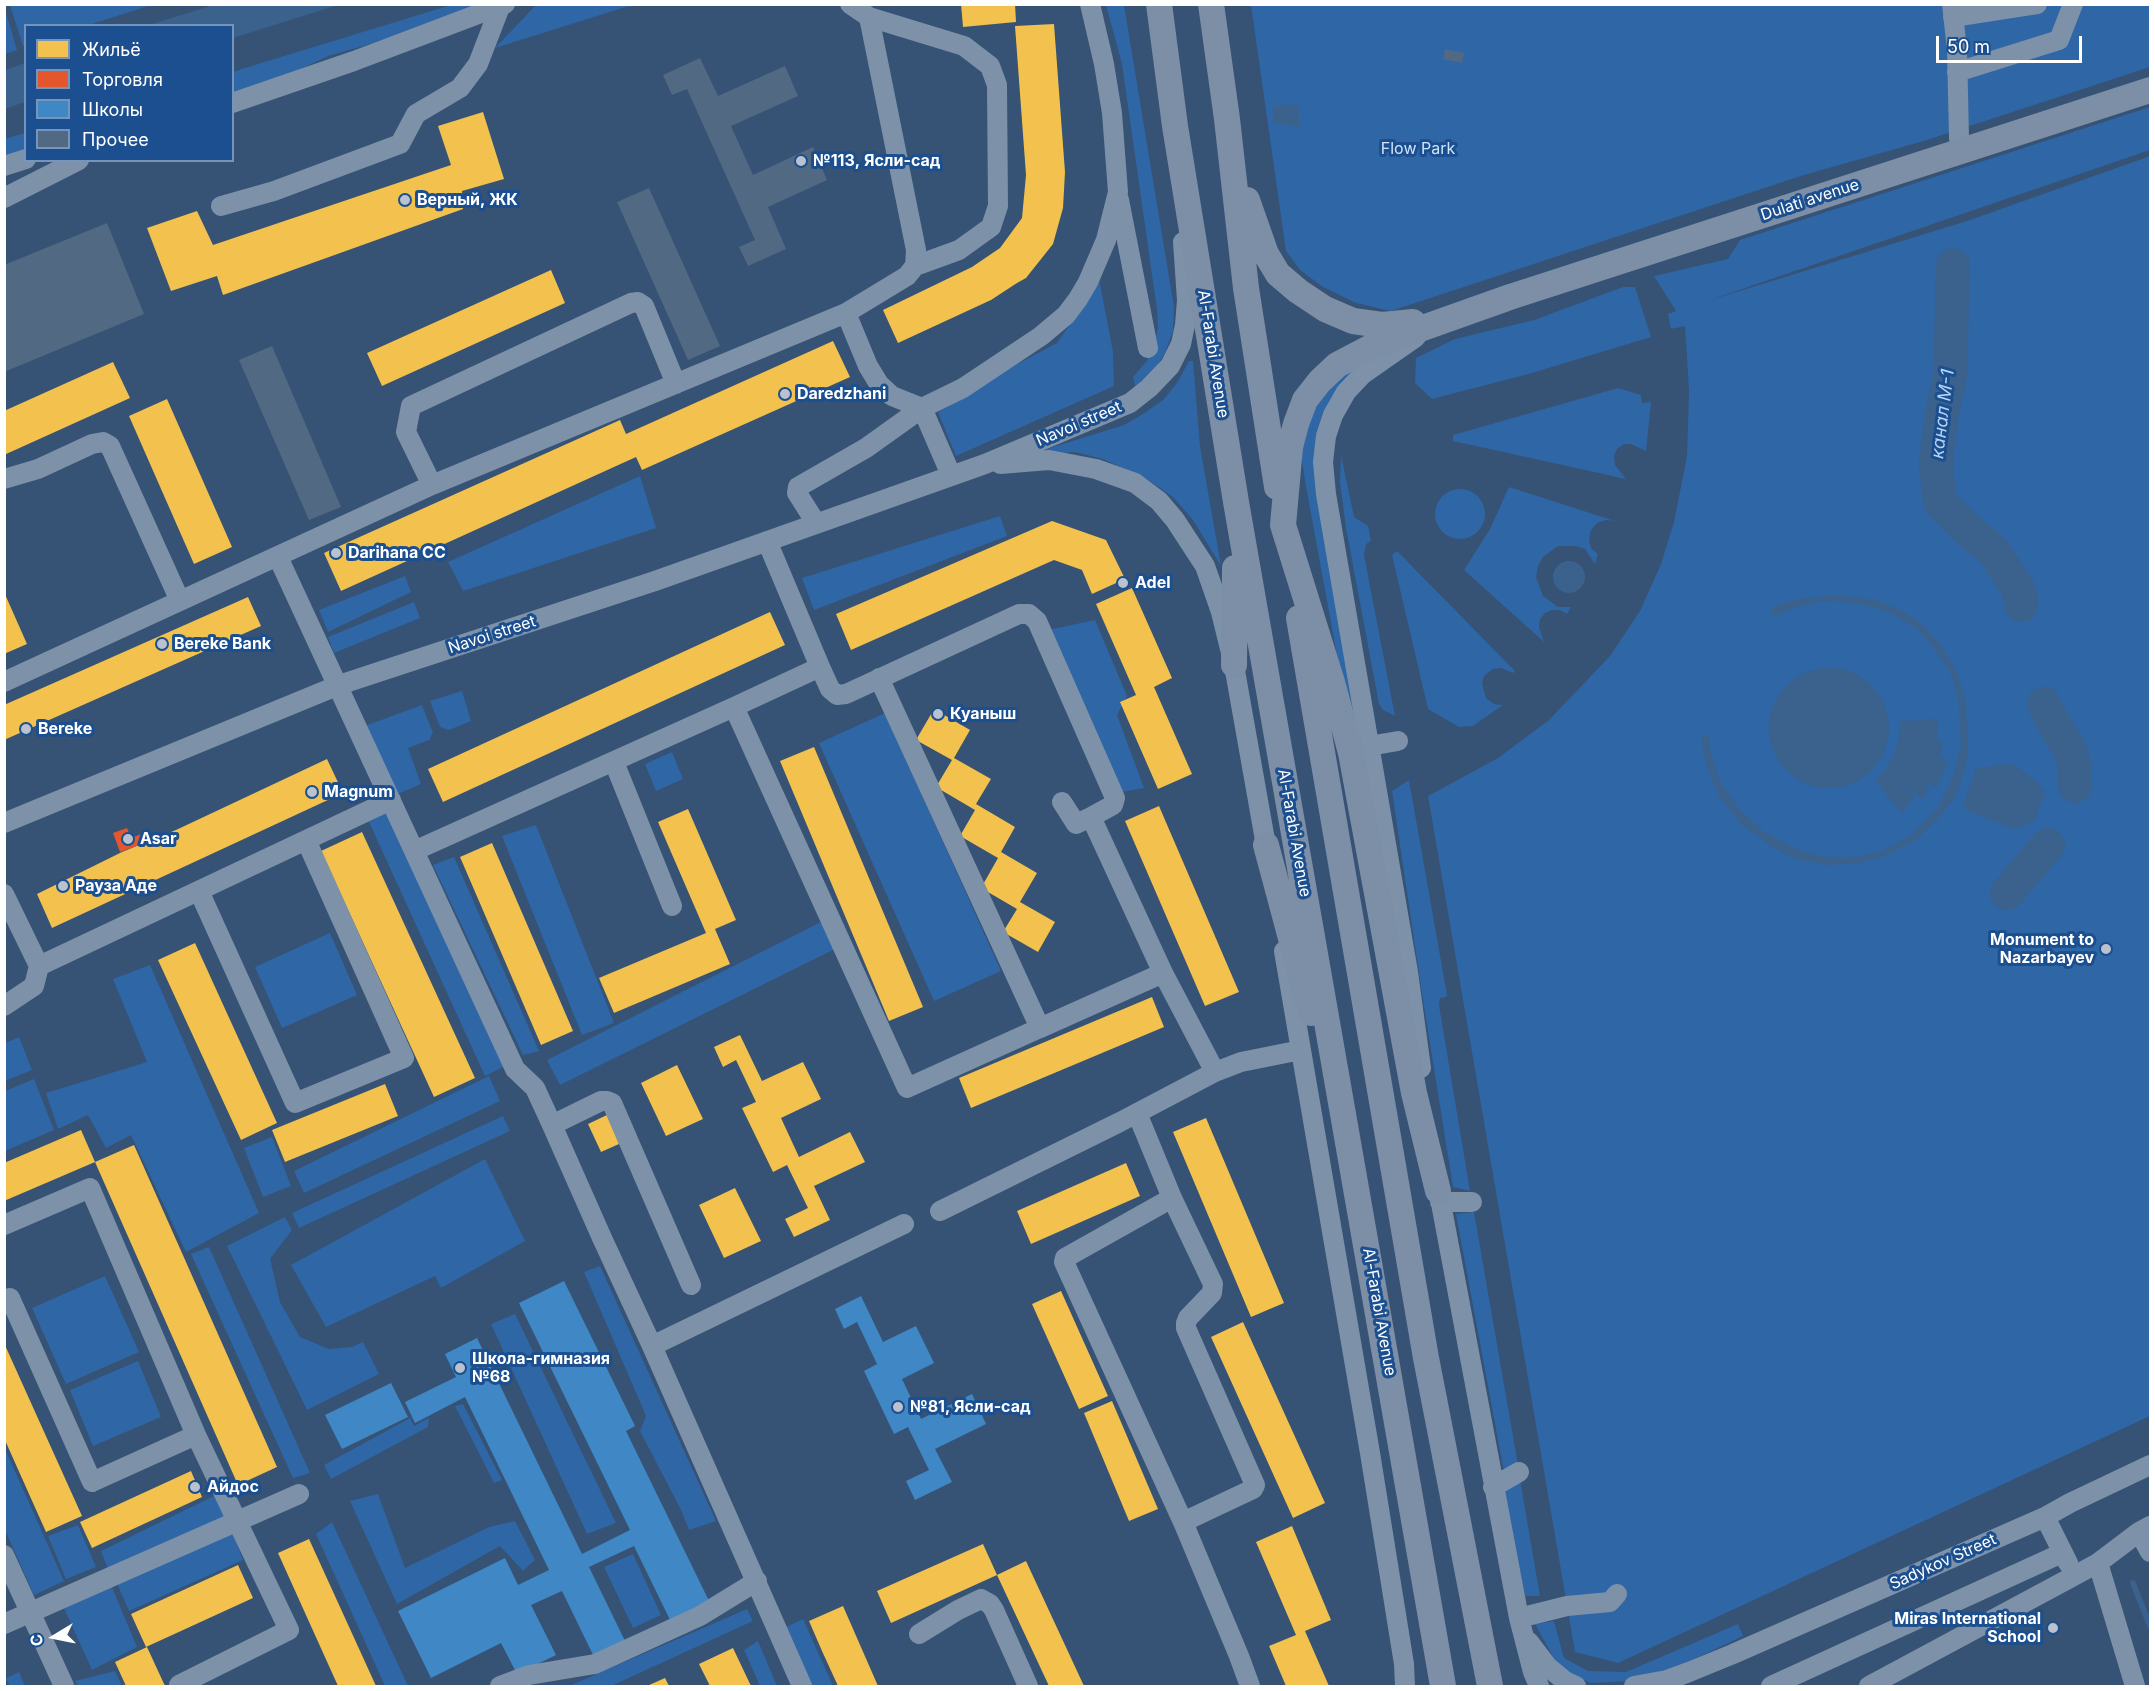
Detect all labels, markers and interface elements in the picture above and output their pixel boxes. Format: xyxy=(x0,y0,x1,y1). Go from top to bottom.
legend xyxy=(24,24,234,162)
scale bar xyxy=(1939,24,2084,62)
text: 50 m xyxy=(1947,36,1990,57)
text: Жильё xyxy=(82,39,141,60)
text: Торговля xyxy=(82,69,163,90)
text: Школы xyxy=(82,99,143,120)
text: Прочее xyxy=(82,129,149,150)
park label: Flow Park xyxy=(1381,139,1455,159)
place label: №113, Ясли-сад xyxy=(813,151,940,171)
marker: №113, Ясли-сад xyxy=(794,154,808,168)
street label: Dulati avenue xyxy=(1758,175,1862,225)
place label: Верный, ЖК xyxy=(417,190,518,210)
marker: Верный, ЖК xyxy=(398,193,412,207)
street label: Al-Farabi Avenue xyxy=(1193,288,1233,420)
water label: канал М-1 xyxy=(1927,368,1959,460)
place label: Daredzhani xyxy=(797,384,886,404)
marker: Daredzhani xyxy=(778,387,792,401)
street label: Navoi street xyxy=(1033,397,1125,451)
place label: Darihana CC xyxy=(348,543,446,563)
marker: Darihana CC xyxy=(329,546,343,560)
place label: Adel xyxy=(1135,573,1171,593)
marker: Adel xyxy=(1116,576,1130,590)
street label: Navoi street xyxy=(446,612,538,658)
place label: Bereke Bank xyxy=(174,634,271,654)
marker: Bereke Bank xyxy=(155,637,169,651)
place label: Куаныш xyxy=(950,704,1016,724)
marker: Куаныш xyxy=(931,707,945,721)
place label: Bereke xyxy=(38,719,92,739)
marker: Bereke xyxy=(19,722,33,736)
street label: Al-Farabi Avenue xyxy=(1273,767,1315,899)
place label: Magnum xyxy=(324,782,393,802)
marker: Magnum xyxy=(305,785,319,799)
place label: Asar xyxy=(140,829,177,849)
marker: Asar xyxy=(121,832,135,846)
place label: Рауза Аде xyxy=(75,876,157,896)
marker: Рауза Аде xyxy=(56,879,70,893)
place label: Monument to Nazarbayev xyxy=(1990,930,2094,968)
marker: Monument to Nazarbayev xyxy=(2099,942,2113,956)
street label: Al-Farabi Avenue xyxy=(1358,1246,1400,1378)
place label: Школа-гимназия №68 xyxy=(472,1349,610,1387)
marker: Школа-гимназия №68 xyxy=(453,1361,467,1375)
place label: №81, Ясли-сад xyxy=(910,1397,1031,1417)
marker: №81, Ясли-сад xyxy=(891,1400,905,1414)
place label: Айдос xyxy=(207,1477,259,1497)
marker: Айдос xyxy=(188,1480,202,1494)
street label: Sadykov Street xyxy=(1887,1530,1999,1594)
north arrow xyxy=(24,1607,84,1667)
place label: Miras International School xyxy=(1894,1609,2041,1647)
marker: Miras International School xyxy=(2046,1621,2060,1635)
text: С xyxy=(25,1633,47,1648)

